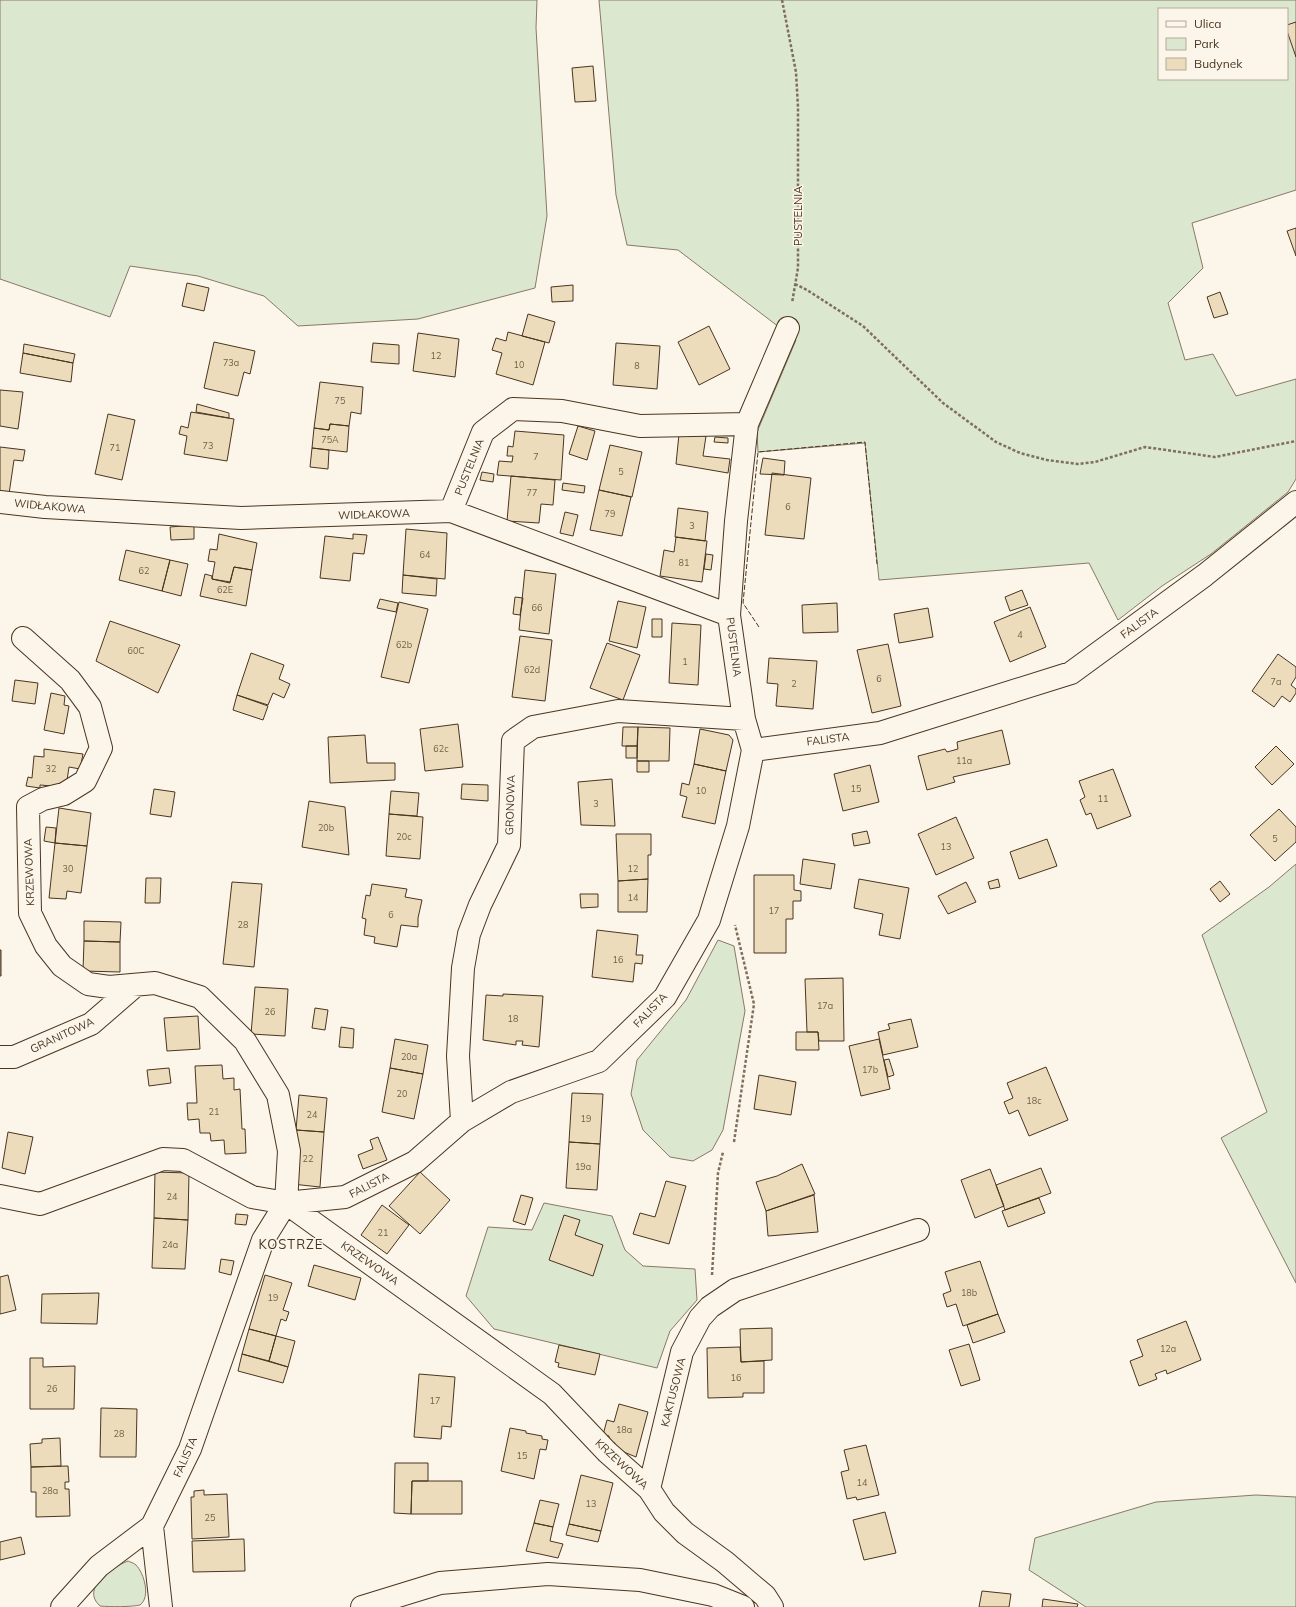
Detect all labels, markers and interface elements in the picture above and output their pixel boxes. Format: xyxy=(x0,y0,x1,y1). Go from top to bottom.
legend xyxy=(1158,8,1288,80)
text: Ulica xyxy=(1194,16,1222,31)
text: Park xyxy=(1194,36,1220,51)
text: Budynek xyxy=(1194,56,1243,71)
street label: PUSTELNIA xyxy=(791,186,805,246)
house number: 12 xyxy=(431,350,441,361)
house number: 73a xyxy=(223,357,239,368)
house number: 10 xyxy=(514,359,524,370)
house number: 8 xyxy=(634,360,640,371)
house number: 75 xyxy=(335,395,346,406)
house number: 75A xyxy=(321,434,339,445)
street label: PUSTELNIA xyxy=(451,436,487,498)
house number: 73 xyxy=(203,440,213,451)
house number: 71 xyxy=(110,442,120,453)
house number: 7 xyxy=(533,451,539,462)
house number: 5 xyxy=(618,466,624,477)
house number: 77 xyxy=(527,487,537,498)
street label: WIDŁAKOWA xyxy=(14,496,86,516)
house number: 6 xyxy=(785,501,791,512)
street label: WIDŁAKOWA xyxy=(338,506,410,522)
house number: 79 xyxy=(605,508,615,519)
house number: 3 xyxy=(689,520,695,531)
house number: 64 xyxy=(420,549,431,560)
house number: 81 xyxy=(679,557,689,568)
house number: 62 xyxy=(139,565,149,576)
house number: 62E xyxy=(217,584,233,595)
house number: 66 xyxy=(532,602,542,613)
street label: FALISTA xyxy=(1117,605,1161,641)
street label: PUSTELNIA xyxy=(723,616,745,678)
house number: 4 xyxy=(1017,629,1023,640)
house number: 62b xyxy=(396,639,412,650)
house number: 60C xyxy=(128,645,144,656)
house number: 1 xyxy=(682,656,688,667)
house number: 62d xyxy=(524,664,540,675)
house number: 6 xyxy=(876,673,882,684)
house number: 7a xyxy=(1271,676,1281,687)
house number: 2 xyxy=(791,678,797,689)
street label: FALISTA xyxy=(806,729,850,749)
house number: 62c xyxy=(433,743,449,754)
house number: 11a xyxy=(956,755,972,766)
house number: 32 xyxy=(46,763,56,774)
street label: GRONOWA xyxy=(502,775,518,835)
house number: 15 xyxy=(851,783,862,794)
house number: 10 xyxy=(696,785,706,796)
house number: 11 xyxy=(1098,793,1108,804)
house number: 3 xyxy=(593,798,599,809)
house number: 20b xyxy=(318,822,334,833)
house number: 20c xyxy=(396,831,412,842)
house number: 5 xyxy=(1272,833,1278,844)
street label: KRZEWOWA xyxy=(21,838,37,906)
house number: 13 xyxy=(941,841,951,852)
house number: 30 xyxy=(63,863,73,874)
house number: 12 xyxy=(628,863,638,874)
house number: 14 xyxy=(628,892,639,903)
house number: 17 xyxy=(769,905,779,916)
house number: 6 xyxy=(388,909,394,920)
house number: 28 xyxy=(238,919,248,930)
house number: 16 xyxy=(613,954,623,965)
street label: FALISTA xyxy=(630,990,670,1030)
house number: 17a xyxy=(817,1000,833,1011)
house number: 26 xyxy=(265,1006,275,1017)
house number: 18 xyxy=(508,1013,518,1024)
street label: GRANITOWA xyxy=(28,1014,96,1056)
house number: 20a xyxy=(401,1051,417,1062)
house number: 17b xyxy=(862,1064,878,1075)
house number: 20 xyxy=(397,1088,407,1099)
house number: 18c xyxy=(1026,1095,1042,1106)
house number: 21 xyxy=(209,1106,219,1117)
house number: 24 xyxy=(307,1109,318,1120)
house number: 19 xyxy=(581,1113,591,1124)
house number: 22 xyxy=(303,1153,313,1164)
house number: 19a xyxy=(575,1161,591,1172)
street label: FALISTA xyxy=(347,1169,391,1201)
house number: 24 xyxy=(167,1191,178,1202)
house number: 21 xyxy=(378,1227,388,1238)
district label: KOSTRZE xyxy=(258,1236,324,1252)
street label: KRZEWOWA xyxy=(338,1238,402,1288)
house number: 24a xyxy=(162,1239,178,1250)
house number: 18b xyxy=(961,1287,977,1298)
house number: 19 xyxy=(268,1292,278,1303)
house number: 12a xyxy=(1160,1343,1176,1354)
street label: KAKTUSOWA xyxy=(658,1356,688,1428)
house number: 16 xyxy=(731,1372,741,1383)
house number: 26 xyxy=(47,1383,57,1394)
house number: 17 xyxy=(430,1395,440,1406)
house number: 18a xyxy=(616,1424,632,1435)
house number: 28 xyxy=(114,1428,124,1439)
street label: FALISTA xyxy=(170,1434,200,1480)
street label: KRZEWOWA xyxy=(592,1436,652,1492)
house number: 15 xyxy=(517,1450,528,1461)
house number: 14 xyxy=(857,1477,868,1488)
house number: 28a xyxy=(42,1485,58,1496)
house number: 13 xyxy=(586,1498,596,1509)
house number: 25 xyxy=(205,1512,216,1523)

